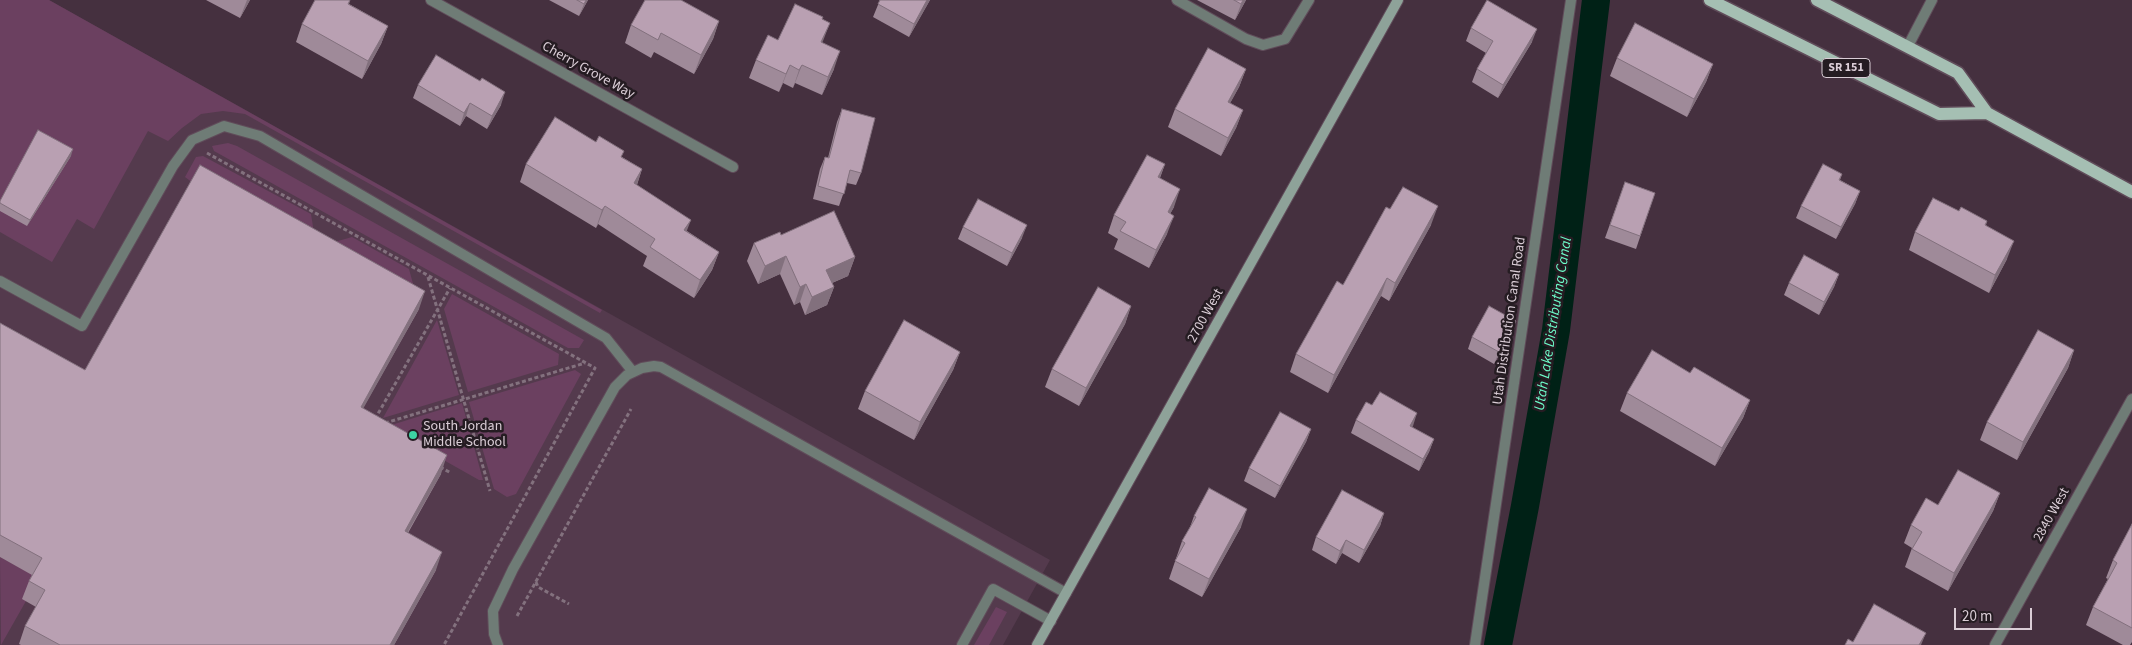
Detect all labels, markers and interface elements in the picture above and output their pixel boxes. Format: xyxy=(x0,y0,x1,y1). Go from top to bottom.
street label: Cherry Grove Way xyxy=(539,39,637,103)
road number: SR 151 xyxy=(1822,58,1870,78)
street label: Utah Distribution Canal Road xyxy=(1490,236,1530,406)
water label: Utah Lake Distributing Canal xyxy=(1531,236,1577,412)
street label: 2700 West xyxy=(1184,286,1228,346)
place label: South Jordan Middle School xyxy=(423,419,506,452)
marker: South Jordan Middle School xyxy=(407,429,419,441)
street label: 2840 West xyxy=(2030,485,2074,545)
scale bar xyxy=(1957,598,2034,630)
text: 20 m xyxy=(1962,606,1992,627)

